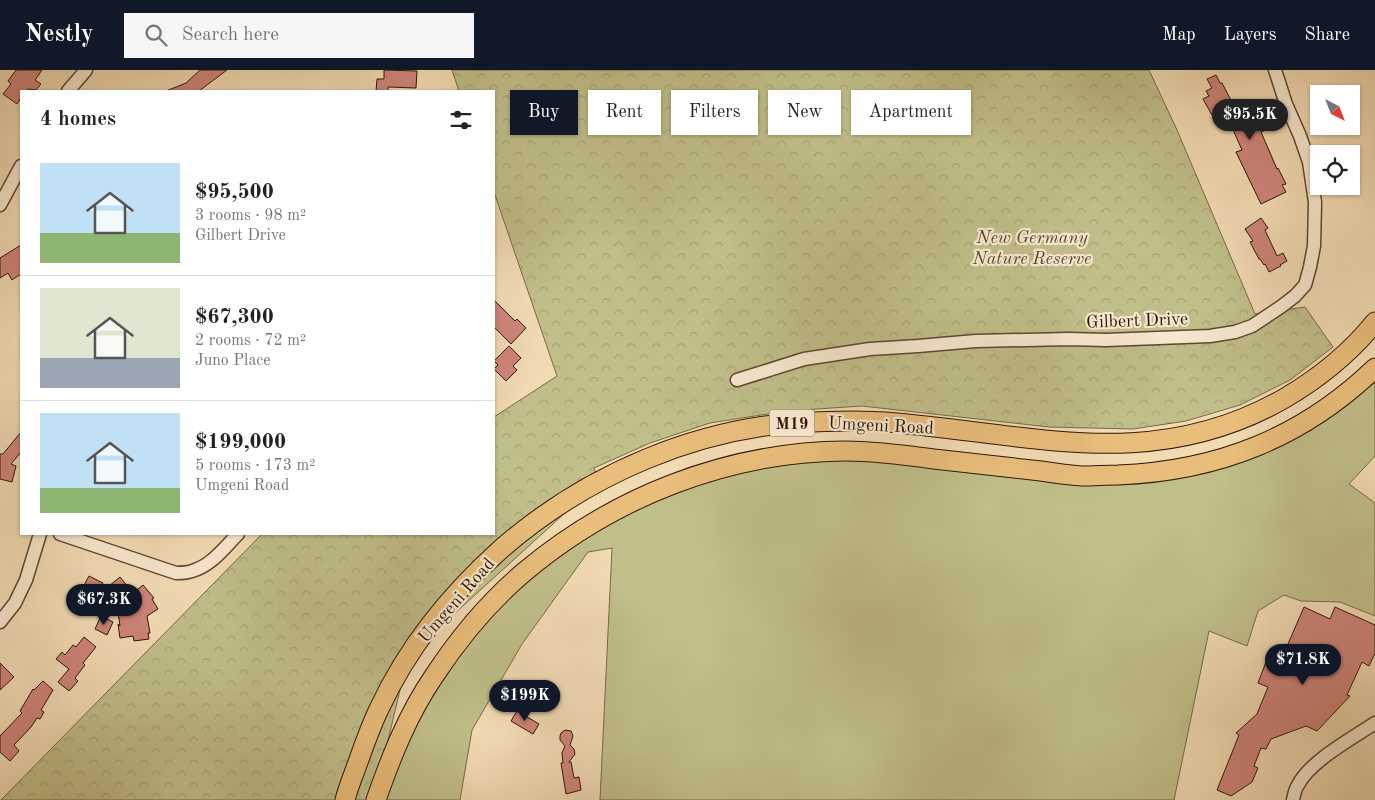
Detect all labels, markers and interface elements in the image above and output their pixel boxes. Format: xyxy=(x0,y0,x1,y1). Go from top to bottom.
search box xyxy=(124,13,474,58)
icon: search xyxy=(142,21,170,49)
text: Nestly xyxy=(25,23,94,47)
text: Search here xyxy=(182,26,279,45)
text: Map xyxy=(1162,26,1196,44)
text: Layers xyxy=(1224,26,1276,44)
text: Share xyxy=(1304,26,1350,44)
north arrow xyxy=(1310,85,1360,135)
map controls xyxy=(1310,85,1360,195)
chip: Buy xyxy=(510,90,578,135)
chip: Rent xyxy=(588,90,661,135)
chip: Filters xyxy=(671,90,758,135)
chip: New xyxy=(768,90,841,135)
chip: Apartment xyxy=(851,90,971,135)
pin: $95.5K xyxy=(1209,98,1291,141)
icon: filters xyxy=(447,106,475,134)
text: $95.5K xyxy=(1223,107,1277,123)
text: 4 homes xyxy=(40,109,116,130)
button: locate xyxy=(1310,145,1360,195)
text: $95,500 xyxy=(195,182,274,203)
icon: home xyxy=(80,183,140,243)
text: 3 rooms · 98 m² xyxy=(195,208,306,224)
text: Gilbert Drive xyxy=(195,228,286,244)
park label: New Germany Nature Reserve xyxy=(972,229,1091,268)
text: $67,300 xyxy=(195,307,274,328)
icon: home xyxy=(80,308,140,368)
street label: Gilbert Drive xyxy=(1086,310,1188,332)
text: 2 rooms · 72 m² xyxy=(195,333,306,349)
text: Juno Place xyxy=(195,353,271,369)
road number: M19 xyxy=(770,409,814,436)
street label: Umgeni Road xyxy=(828,414,934,438)
text: $199,000 xyxy=(195,432,286,453)
icon: home xyxy=(80,433,140,493)
text: 5 rooms · 173 m² xyxy=(195,458,315,474)
text: Umgeni Road xyxy=(195,478,289,494)
street label: Umgeni Road xyxy=(415,555,498,647)
pin: $67.3K xyxy=(63,584,145,626)
text: $67.3K xyxy=(77,592,131,608)
pin: $71.8K xyxy=(1262,644,1344,686)
text: $71.8K xyxy=(1276,652,1330,668)
pin: $199K xyxy=(490,680,560,722)
text: $199K xyxy=(500,688,550,704)

